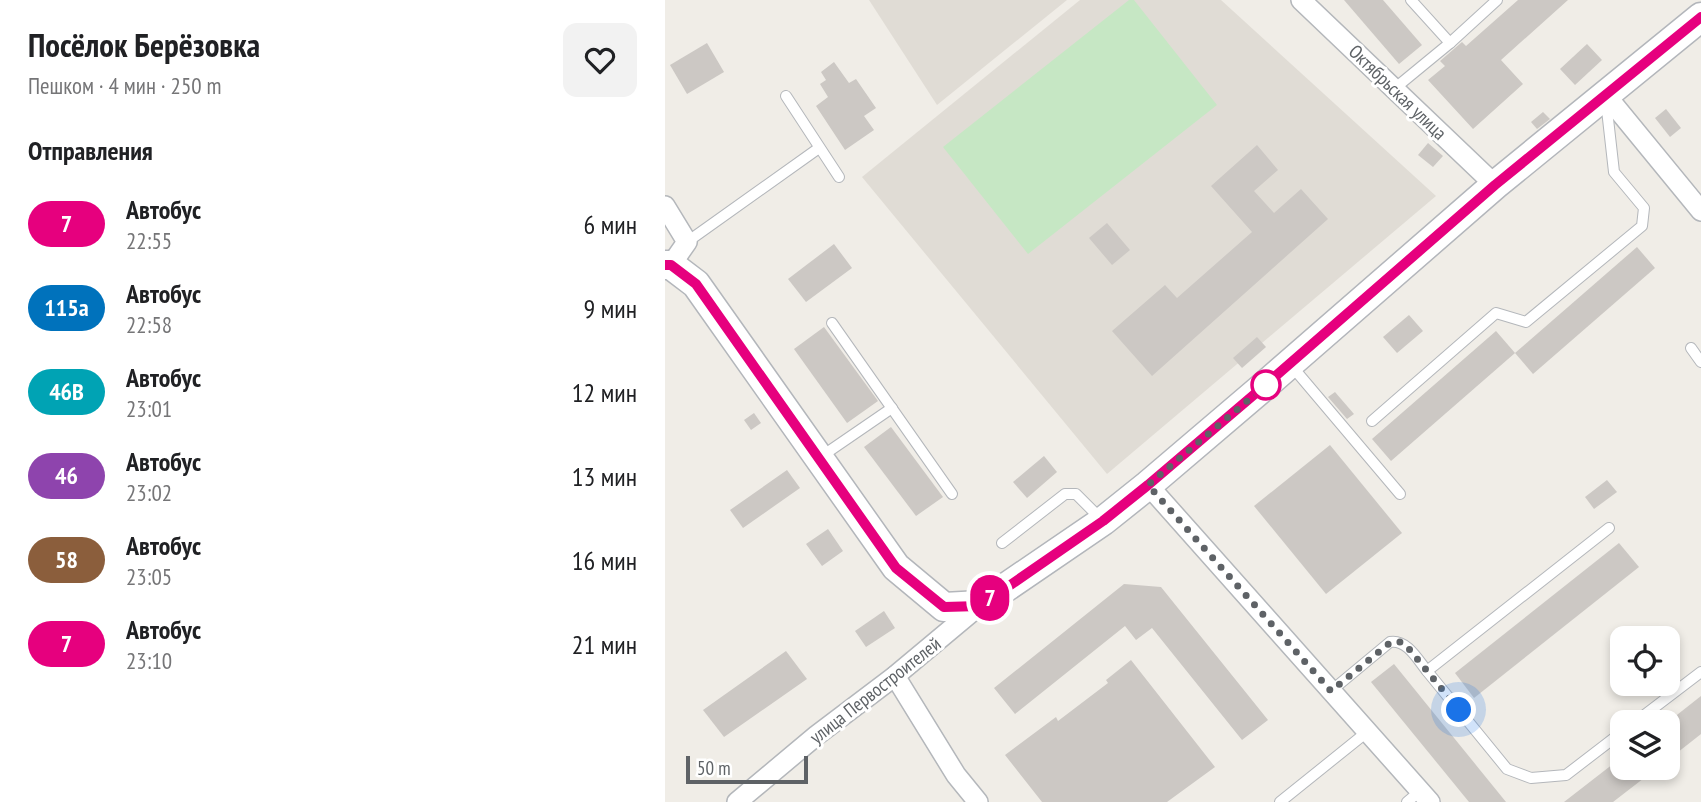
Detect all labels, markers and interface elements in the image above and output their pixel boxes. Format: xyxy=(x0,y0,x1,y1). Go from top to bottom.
text: Посёлок Берёзовка xyxy=(28,23,260,66)
button: heart xyxy=(563,23,637,97)
street label: Октябрьская улица xyxy=(1344,39,1452,145)
text: Пешком · 4 мин · 250 m xyxy=(28,71,221,100)
text: Отправления xyxy=(28,134,153,167)
text: Автобус xyxy=(126,193,201,226)
text: 7 xyxy=(61,208,72,239)
text: 6 мин xyxy=(584,208,637,241)
text: 22:55 xyxy=(126,226,172,255)
text: Автобус xyxy=(126,277,201,310)
text: 115а xyxy=(44,292,89,323)
text: 9 мин xyxy=(584,292,637,325)
text: 22:58 xyxy=(126,310,172,339)
text: Автобус xyxy=(126,361,201,394)
unlabelled marker xyxy=(1251,370,1281,400)
text: 46В xyxy=(49,376,84,407)
text: 12 мин xyxy=(572,376,637,409)
text: 23:01 xyxy=(126,394,172,423)
text: Автобус xyxy=(126,445,201,478)
text: 46 xyxy=(55,460,78,491)
text: 13 мин xyxy=(572,460,637,493)
text: 23:02 xyxy=(126,478,172,507)
text: Автобус xyxy=(126,529,201,562)
text: 58 xyxy=(55,544,78,575)
text: 16 мин xyxy=(572,544,637,577)
text: 23:05 xyxy=(126,562,172,591)
line badge: 7 xyxy=(967,575,1013,621)
text: 7 xyxy=(984,582,996,613)
text: Автобус xyxy=(126,613,201,646)
map controls xyxy=(1610,626,1680,780)
button: locate xyxy=(1610,626,1680,696)
text: 7 xyxy=(61,628,72,659)
text: 21 мин xyxy=(572,628,637,661)
street label: улица Первостроителей xyxy=(805,631,945,749)
text: 23:10 xyxy=(126,646,172,675)
your location xyxy=(1441,692,1476,727)
button: layers xyxy=(1610,710,1680,780)
scale bar xyxy=(686,753,809,785)
text: 50 m xyxy=(697,756,731,780)

